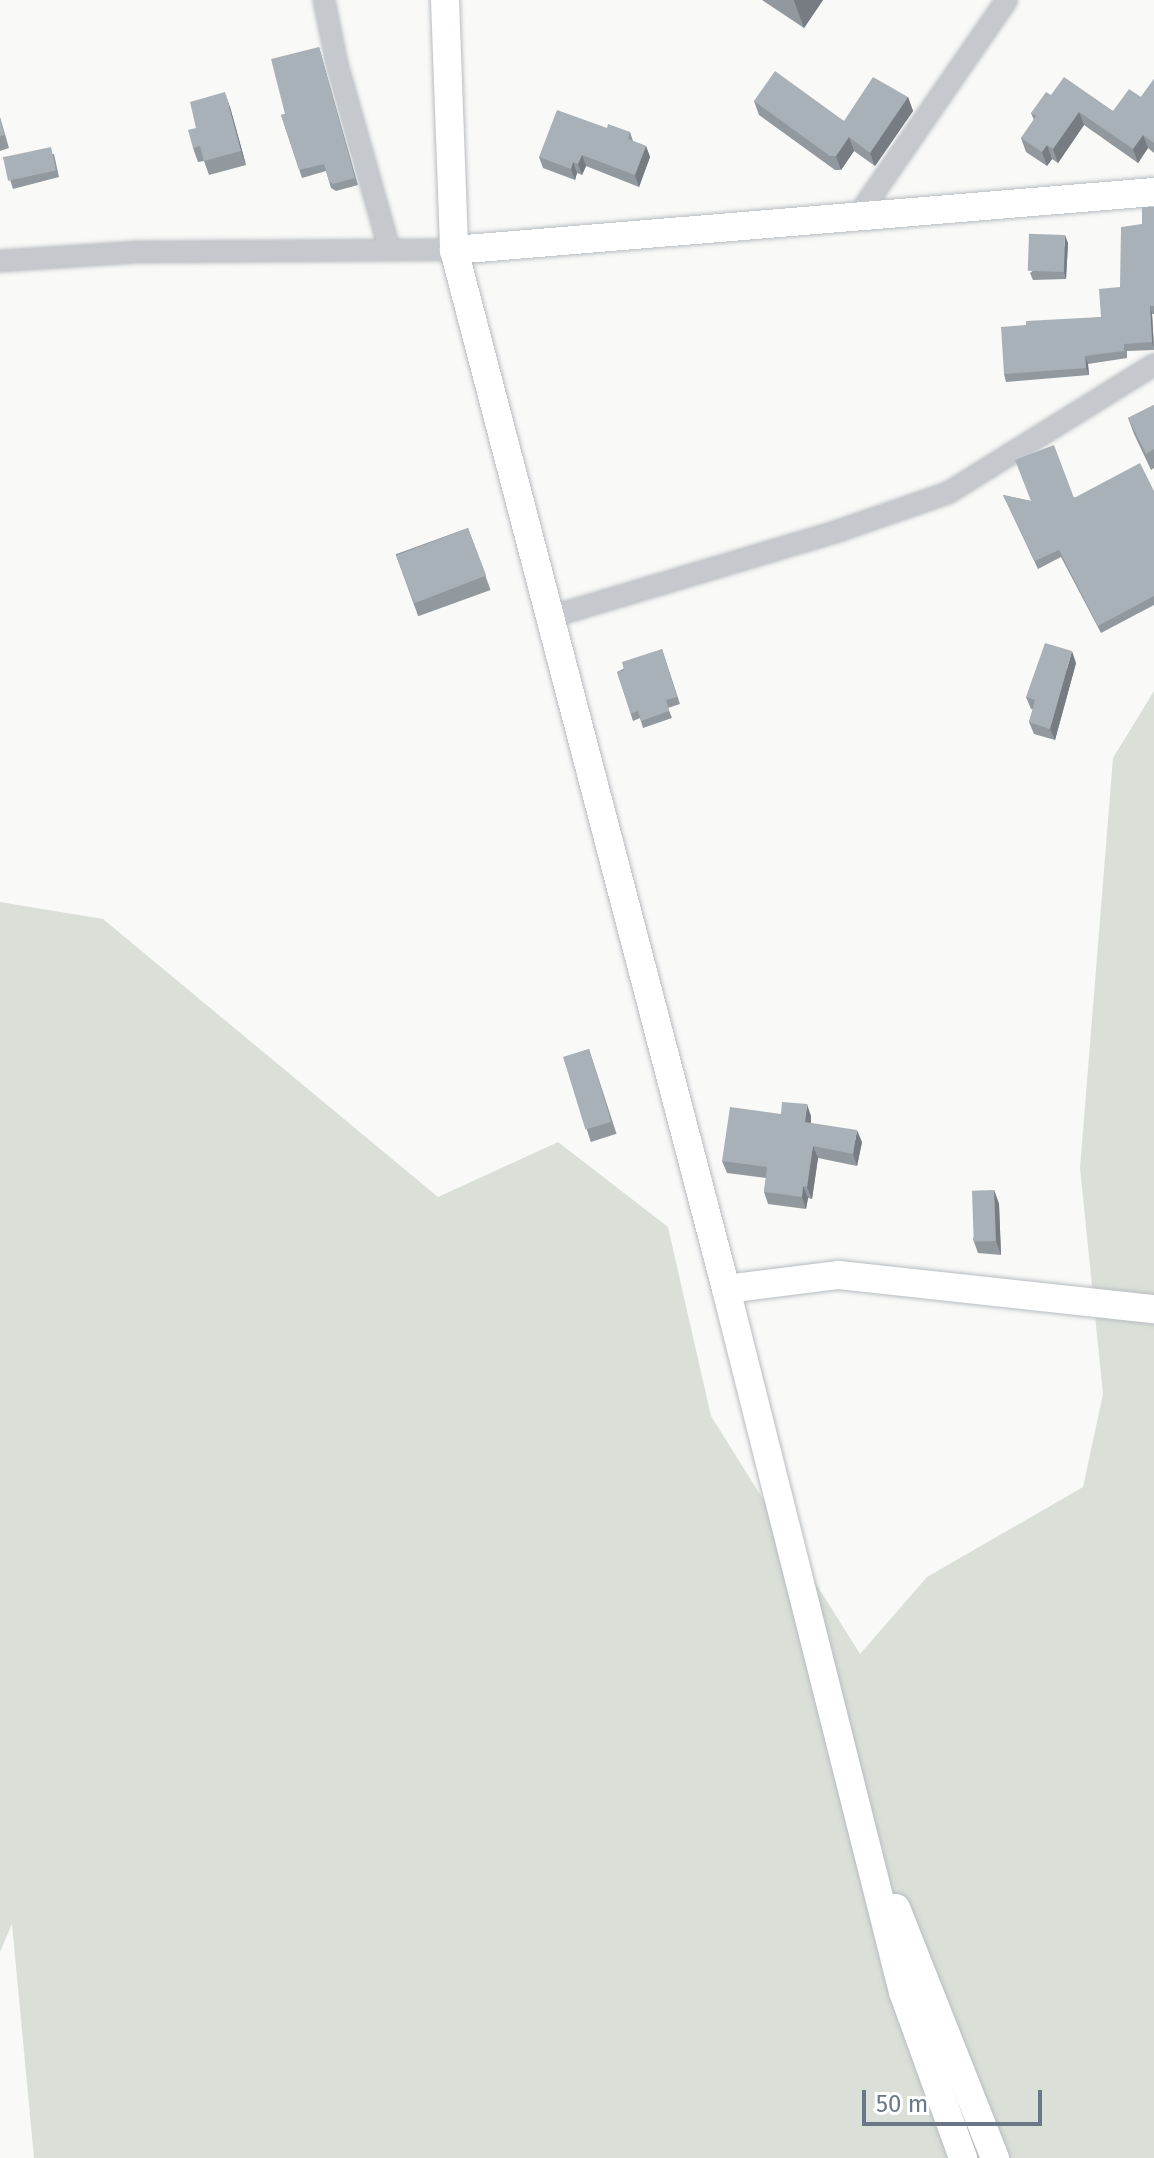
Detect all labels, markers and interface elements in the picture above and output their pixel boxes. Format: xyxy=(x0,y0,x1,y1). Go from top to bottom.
scale bar xyxy=(866,2074,1046,2124)
text: 50 m xyxy=(876,2090,928,2118)

